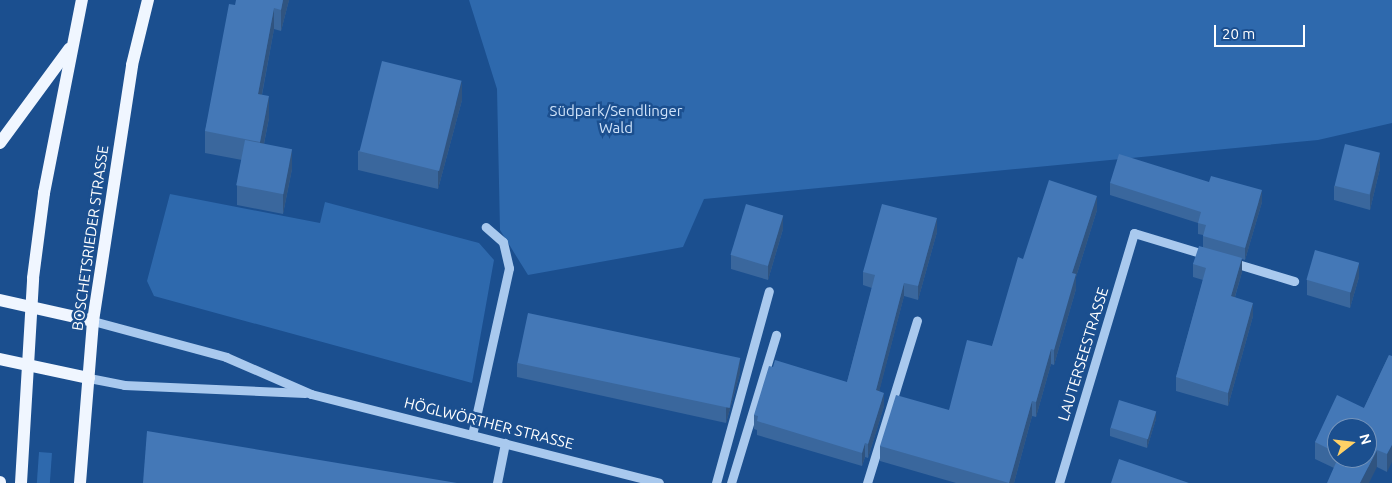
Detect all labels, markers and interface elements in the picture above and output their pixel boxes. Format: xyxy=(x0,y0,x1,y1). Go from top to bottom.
scale bar xyxy=(1217,15,1308,47)
text: 20 m xyxy=(1222,25,1255,42)
park label: Südpark/Sendlinger Wald xyxy=(550,101,682,136)
street label: BOSCHETSRIEDER STRASSE xyxy=(68,144,112,332)
street label: LAUTERSEESTRASSE xyxy=(1054,285,1112,423)
street label: HÖGLWÖRTHER STRASSE xyxy=(402,393,576,453)
north arrow xyxy=(1327,418,1377,468)
text: N xyxy=(1356,432,1375,446)

